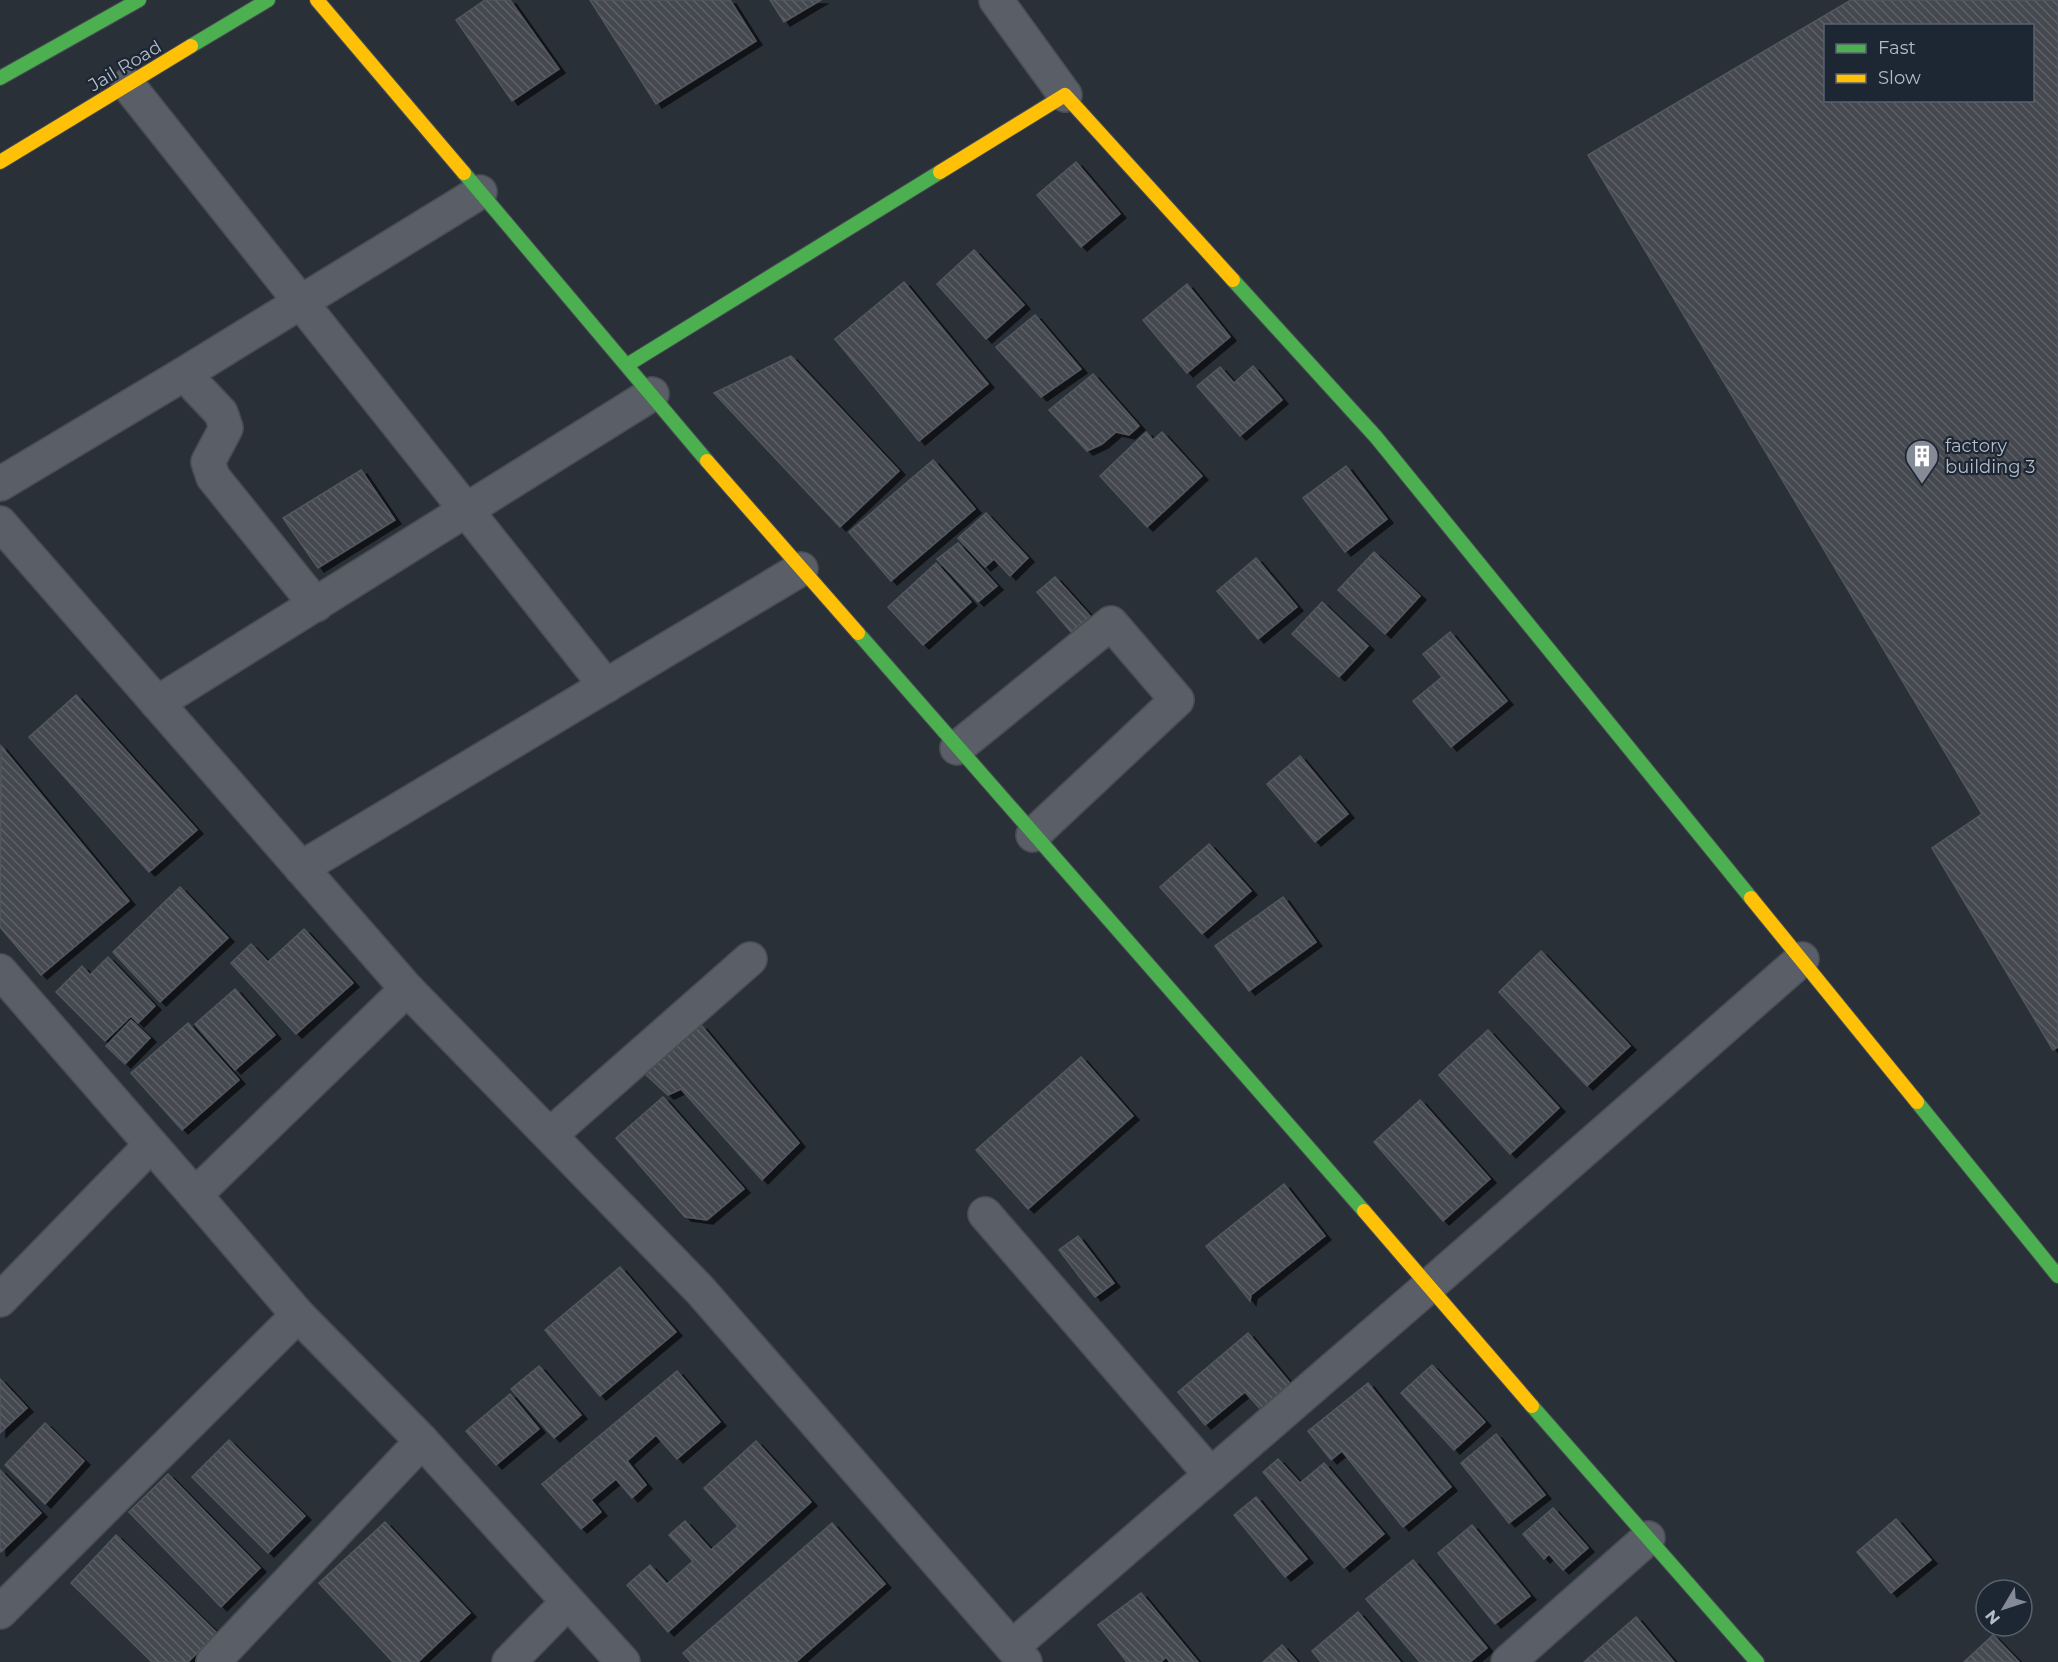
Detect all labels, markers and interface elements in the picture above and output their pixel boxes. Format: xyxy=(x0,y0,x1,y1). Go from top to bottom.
legend xyxy=(1824,24,2034,102)
street label: Jail Road xyxy=(84,36,165,97)
text: Fast xyxy=(1878,37,1916,59)
text: Slow xyxy=(1878,67,1921,89)
place label: factory building 3 xyxy=(1945,435,2035,478)
building icon: factory building 3 xyxy=(1904,438,1940,485)
north arrow xyxy=(1974,1578,2034,1638)
text: N xyxy=(1981,1606,2004,1628)

